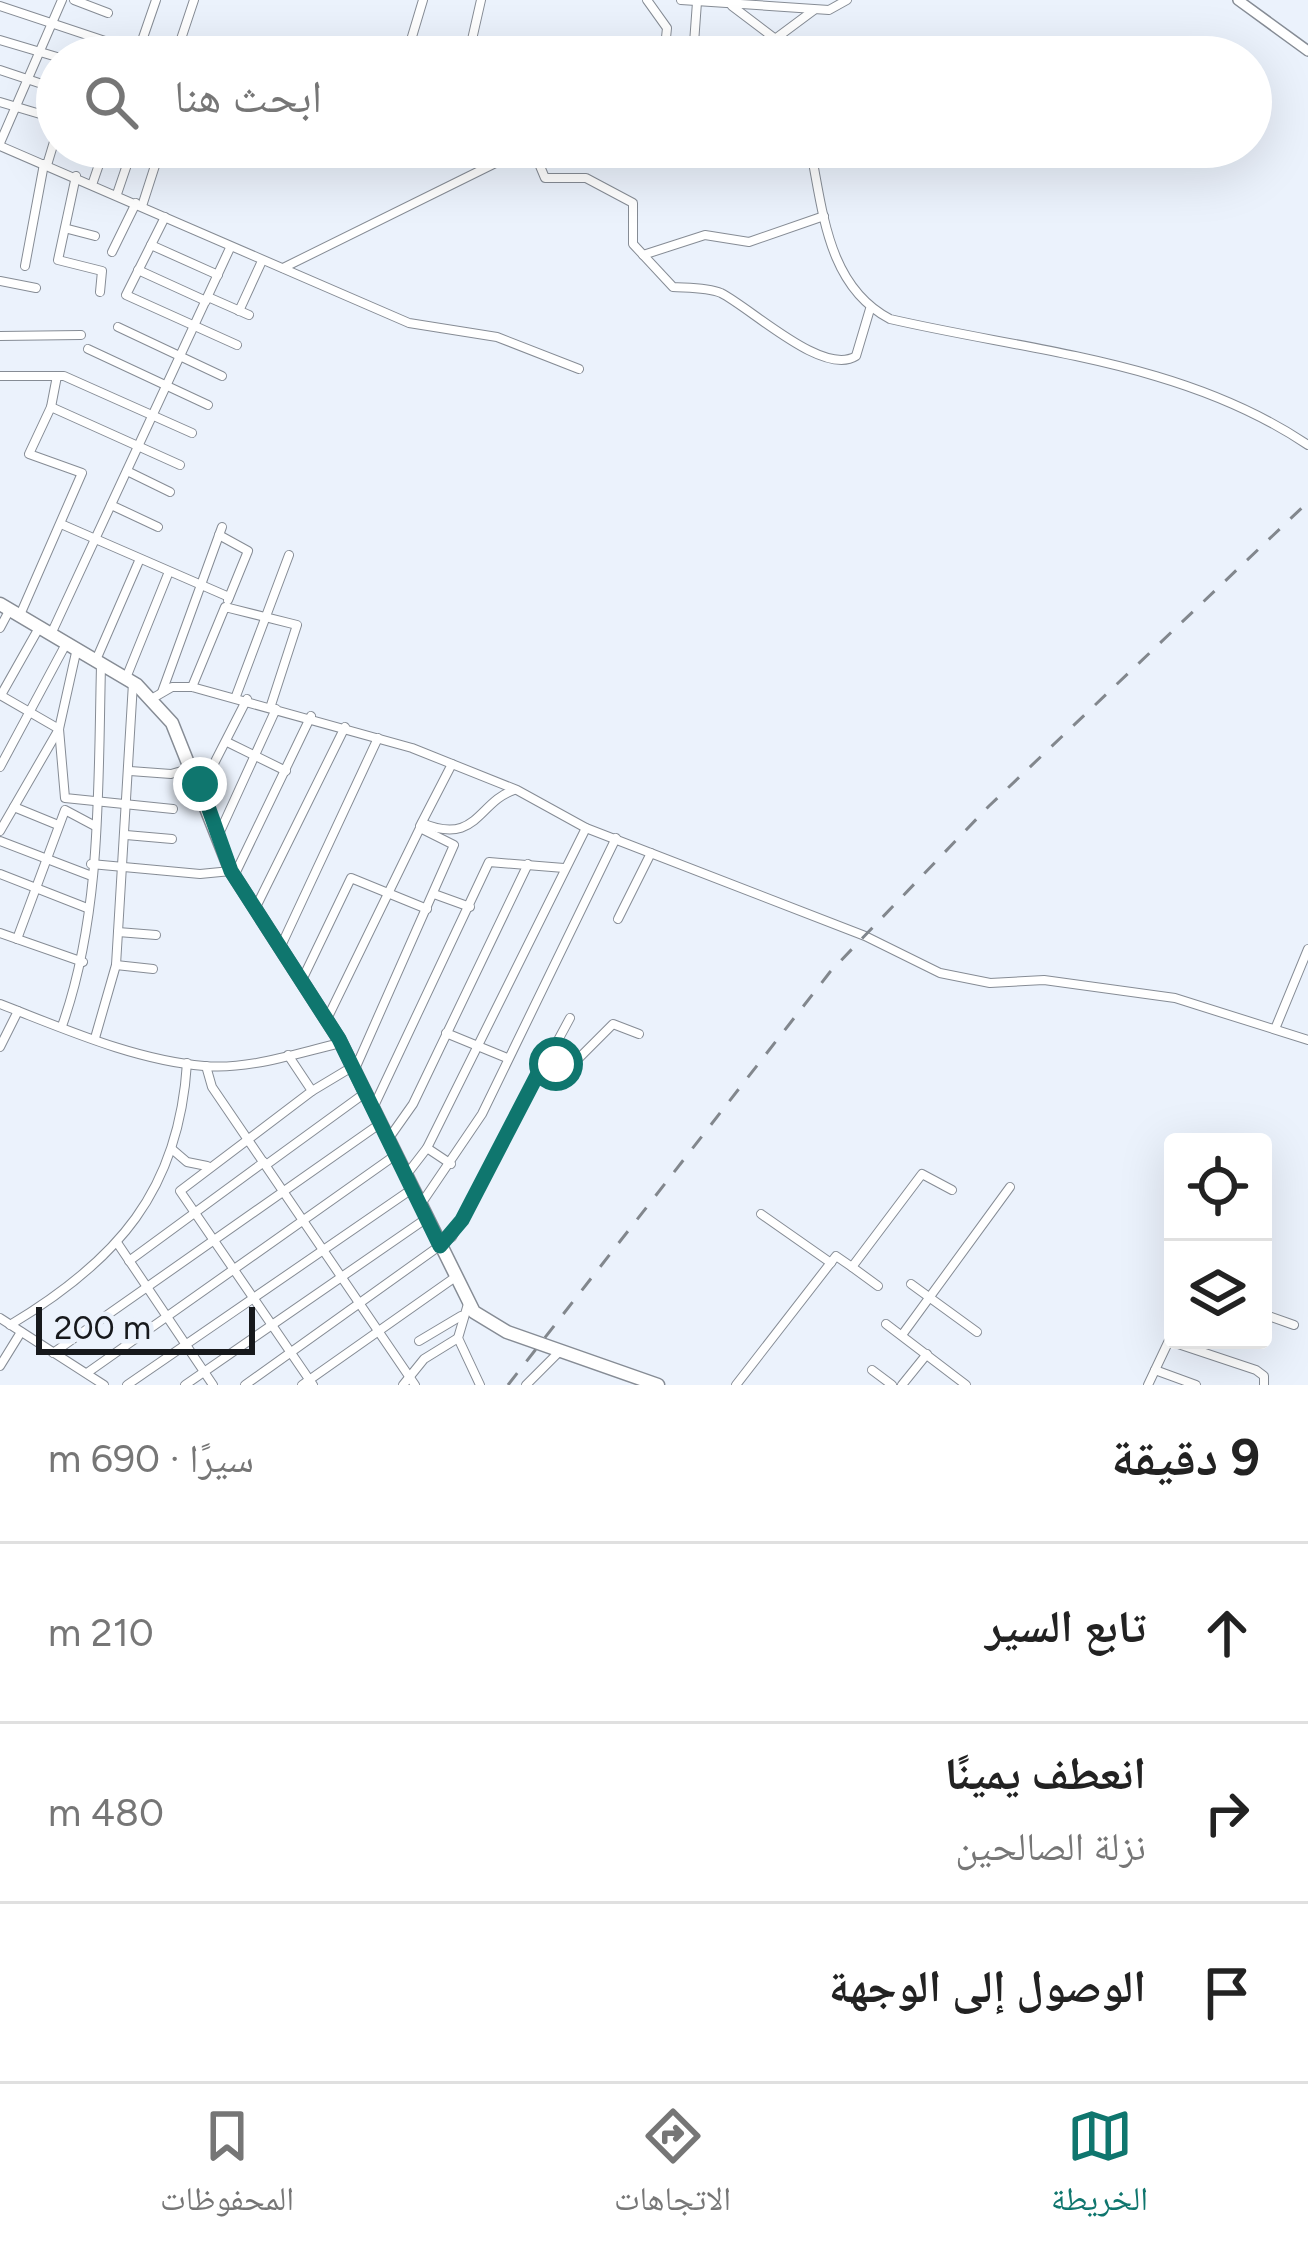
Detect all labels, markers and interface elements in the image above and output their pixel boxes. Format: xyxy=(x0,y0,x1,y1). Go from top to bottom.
search box xyxy=(36,36,1272,168)
icon: search xyxy=(78,69,144,135)
text: ابحث هنا xyxy=(174,69,322,123)
route end xyxy=(173,757,227,811)
route start xyxy=(529,1037,583,1091)
map controls xyxy=(1164,1133,1272,1349)
button: locate xyxy=(1164,1133,1272,1241)
button: layers xyxy=(1164,1241,1272,1349)
scale bar xyxy=(36,1301,255,1354)
text: 200 m xyxy=(54,1308,151,1347)
text: 9 دقيقة xyxy=(1111,1427,1260,1488)
text: سيرًا · 690 m xyxy=(48,1435,254,1482)
text: تابع السير xyxy=(985,1599,1146,1653)
icon: ahead xyxy=(1194,1600,1260,1666)
text: 210 m xyxy=(48,1609,154,1656)
text: انعطف يمينًا xyxy=(944,1746,1146,1800)
icon: right xyxy=(1194,1780,1260,1846)
text: 480 m xyxy=(48,1789,164,1836)
text: نزلة الصالحين xyxy=(955,1823,1146,1870)
text: الوصول إلى الوجهة xyxy=(829,1959,1146,2013)
icon: arrive xyxy=(1194,1960,1260,2026)
tab: المحفوظات xyxy=(160,2103,294,2231)
tab: الاتجاهات xyxy=(614,2103,731,2231)
tab: الخريطة xyxy=(1051,2103,1148,2231)

